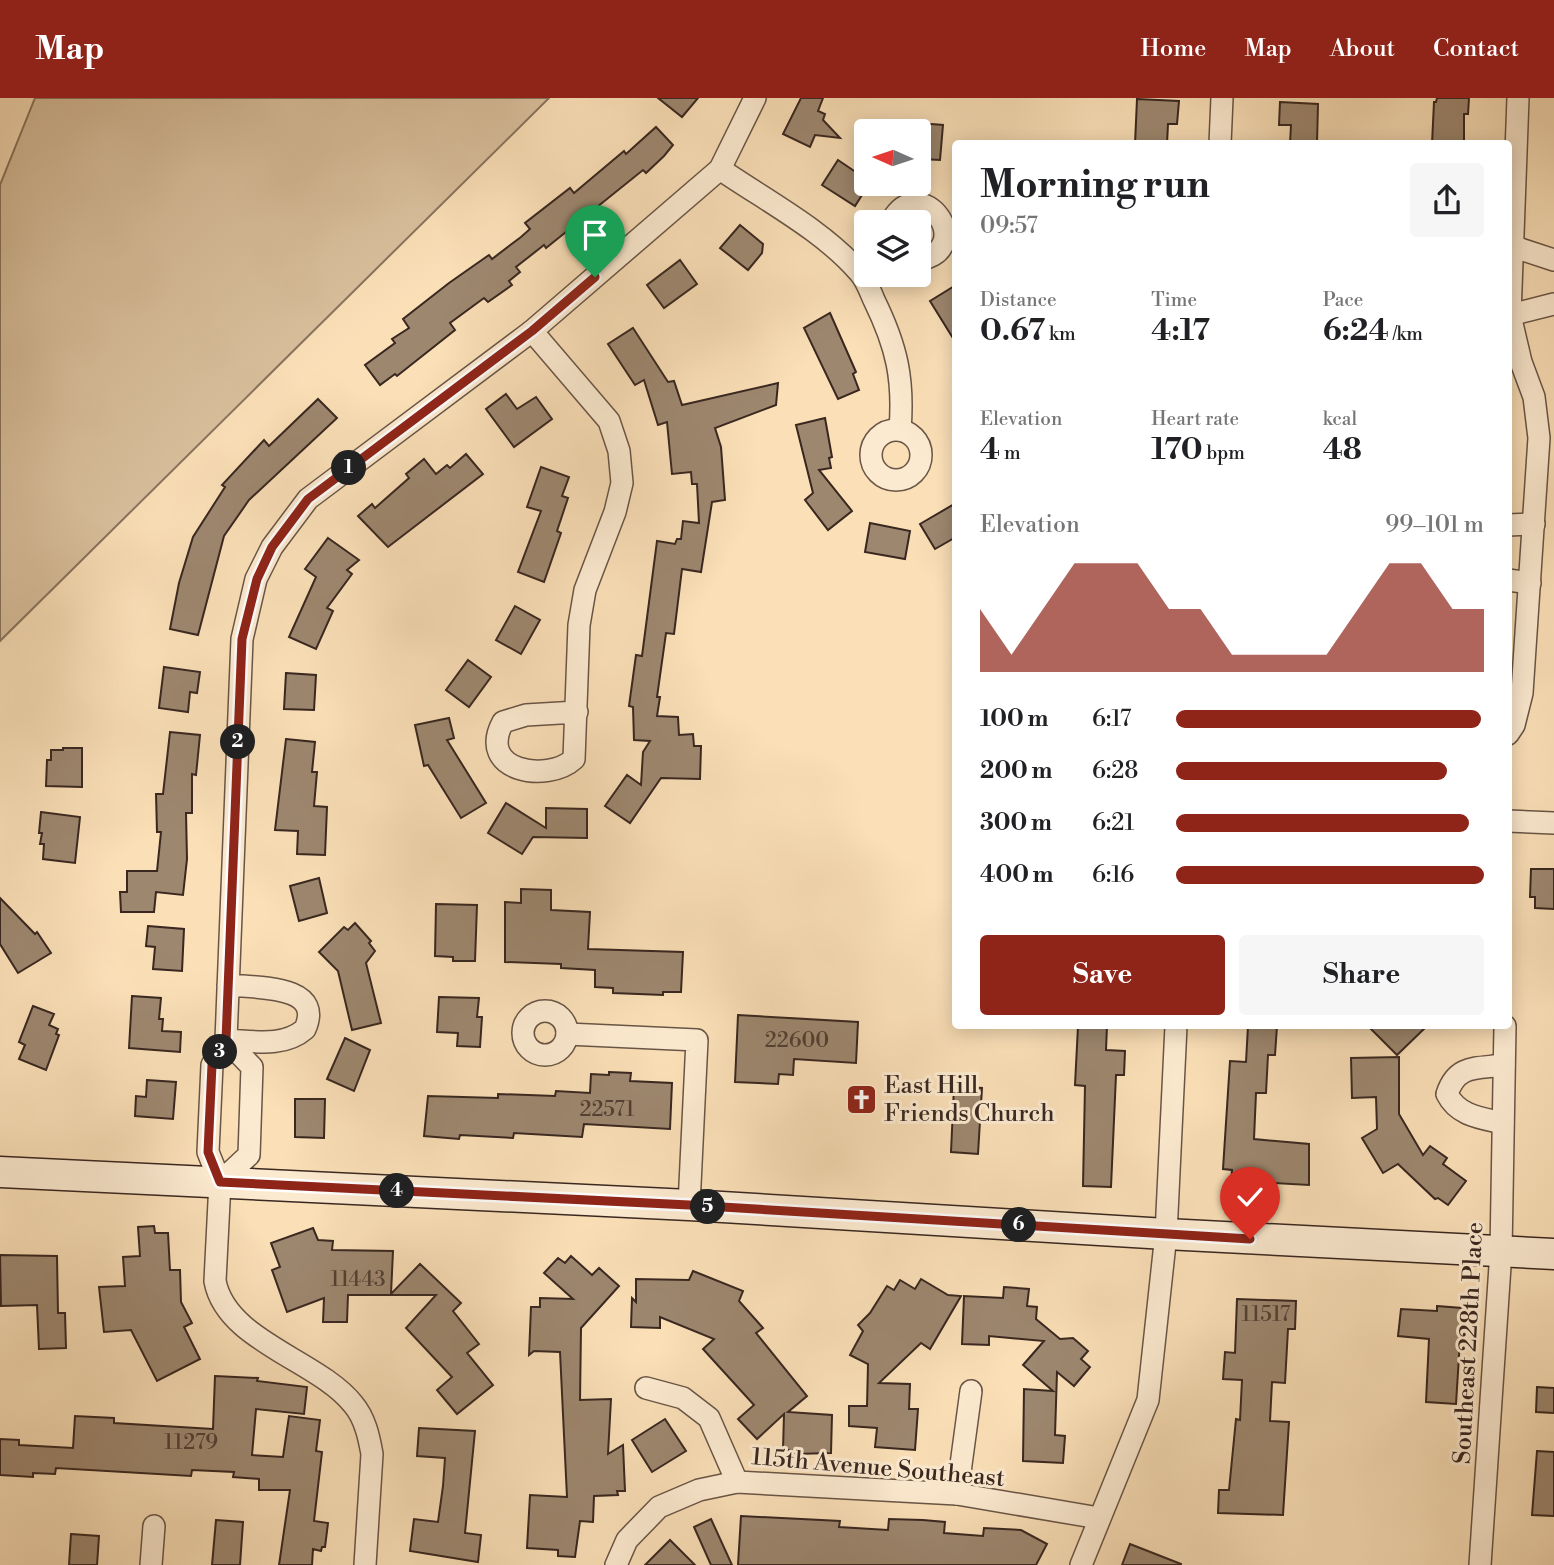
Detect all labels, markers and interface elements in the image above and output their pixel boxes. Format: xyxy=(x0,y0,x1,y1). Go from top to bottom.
text: Map xyxy=(35,29,104,70)
text: Home xyxy=(1141,34,1206,64)
text: Map xyxy=(1244,34,1292,64)
text: About xyxy=(1330,34,1395,64)
text: Contact xyxy=(1433,34,1519,64)
north arrow xyxy=(854,119,931,196)
map controls xyxy=(854,119,931,287)
text: Morning run xyxy=(980,162,1210,209)
button: share xyxy=(1410,163,1484,237)
pin xyxy=(565,205,625,277)
button: layers xyxy=(854,210,931,287)
text: 09:57 xyxy=(980,212,1038,240)
icon: arrive xyxy=(576,216,614,254)
text: Distance xyxy=(980,288,1057,312)
text: Time xyxy=(1151,288,1197,312)
text: Pace xyxy=(1323,288,1363,312)
text: 0.67 xyxy=(980,312,1045,350)
text: 4:17 xyxy=(1151,312,1210,350)
text: 6:24 xyxy=(1323,312,1389,350)
text: km xyxy=(1045,322,1076,346)
text: /km xyxy=(1389,322,1423,346)
text: Elevation xyxy=(980,407,1062,431)
text: Heart rate xyxy=(1151,407,1239,431)
text: kcal xyxy=(1323,407,1357,431)
text: 4 xyxy=(980,431,1000,469)
text: 170 xyxy=(1151,431,1203,469)
text: 48 xyxy=(1323,431,1362,469)
text: m xyxy=(1000,441,1021,465)
text: bpm xyxy=(1203,441,1245,465)
pin: 1 xyxy=(332,450,366,486)
text: 1 xyxy=(344,455,353,479)
text: Elevation xyxy=(980,511,1080,539)
text: 99–101 m xyxy=(1385,511,1484,539)
text: 100 m xyxy=(980,705,1048,733)
text: 6:17 xyxy=(1092,705,1131,733)
pin: 2 xyxy=(220,724,256,760)
text: 2 xyxy=(232,729,243,753)
text: 200 m xyxy=(980,757,1052,785)
text: 6:28 xyxy=(1092,757,1138,785)
text: 300 m xyxy=(980,809,1052,837)
text: 6:21 xyxy=(1092,809,1134,837)
text: 400 m xyxy=(980,861,1053,889)
text: 6:16 xyxy=(1092,861,1134,889)
button: Save xyxy=(980,935,1225,1015)
button: Share xyxy=(1239,935,1484,1015)
house number: 22600 xyxy=(765,1028,829,1054)
pin: 3 xyxy=(202,1034,238,1070)
text: 3 xyxy=(214,1039,225,1063)
place label: East Hill Friends Church xyxy=(884,1071,1055,1129)
church icon: East Hill Friends Church xyxy=(844,1082,878,1116)
house number: 22571 xyxy=(579,1097,635,1123)
pin xyxy=(1220,1167,1280,1239)
pin: 4 xyxy=(380,1174,414,1208)
text: 4 xyxy=(390,1178,403,1202)
icon: check xyxy=(1231,1178,1269,1216)
pin: 5 xyxy=(690,1190,726,1224)
text: 5 xyxy=(702,1194,713,1218)
pin: 6 xyxy=(1002,1208,1036,1242)
text: 6 xyxy=(1013,1212,1024,1236)
street label: Southeast 228th Place xyxy=(1448,1221,1490,1465)
house number: 11443 xyxy=(331,1267,385,1293)
house number: 11517 xyxy=(1242,1302,1291,1328)
house number: 11279 xyxy=(164,1430,218,1456)
street label: 115th Avenue Southeast xyxy=(750,1442,1006,1494)

